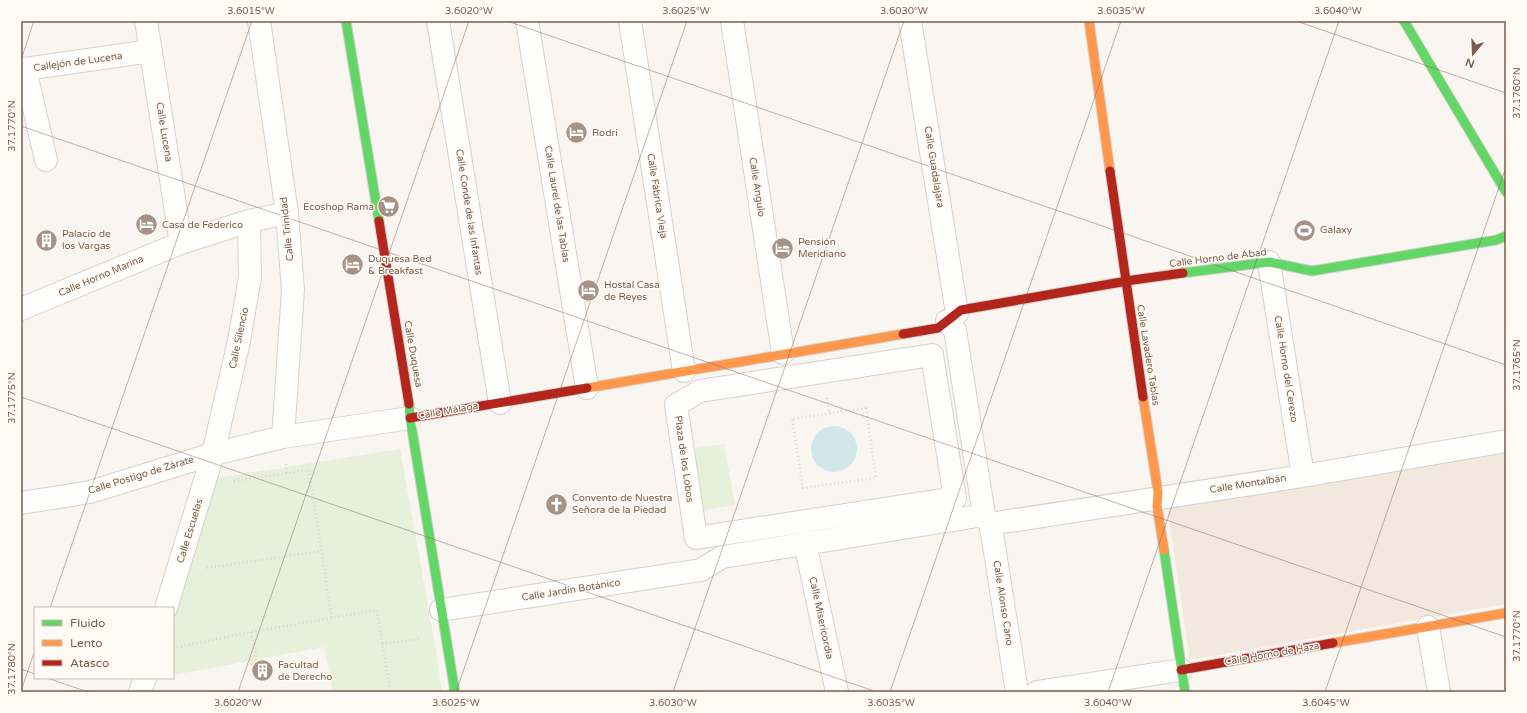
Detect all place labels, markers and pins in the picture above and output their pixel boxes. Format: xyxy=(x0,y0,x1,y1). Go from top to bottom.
hotel icon: Rodri xyxy=(563,120,589,146)
place label: Rodri xyxy=(592,127,618,139)
supermarket icon: Ecoshop Rama xyxy=(376,194,402,220)
place label: Ecoshop Rama xyxy=(303,201,374,213)
hotel icon: Casa de Federico xyxy=(133,212,159,238)
sports icon: Galaxy xyxy=(1291,217,1317,243)
place label: Casa de Federico xyxy=(162,219,243,231)
place label: Galaxy xyxy=(1320,224,1353,236)
building icon: Palacio de los Vargas xyxy=(34,227,60,253)
place label: Palacio de los Vargas xyxy=(62,228,111,252)
hotel icon: Pensión Meridiano xyxy=(769,235,795,261)
place label: Pensión Meridiano xyxy=(798,236,846,260)
hotel icon: Duquesa Bed & Breakfast xyxy=(339,252,365,278)
place label: Duquesa Bed & Breakfast xyxy=(368,253,431,277)
hotel icon: Hostal Casa de Reyes xyxy=(576,278,602,304)
place label: Hostal Casa de Reyes xyxy=(604,279,660,303)
church icon: Convento de Nuestra Señora de la Piedad xyxy=(543,491,569,517)
place label: Convento de Nuestra Señora de la Piedad xyxy=(572,492,672,516)
building icon: Facultad de Derecho xyxy=(249,658,275,684)
place label: Facultad de Derecho xyxy=(278,659,332,683)

